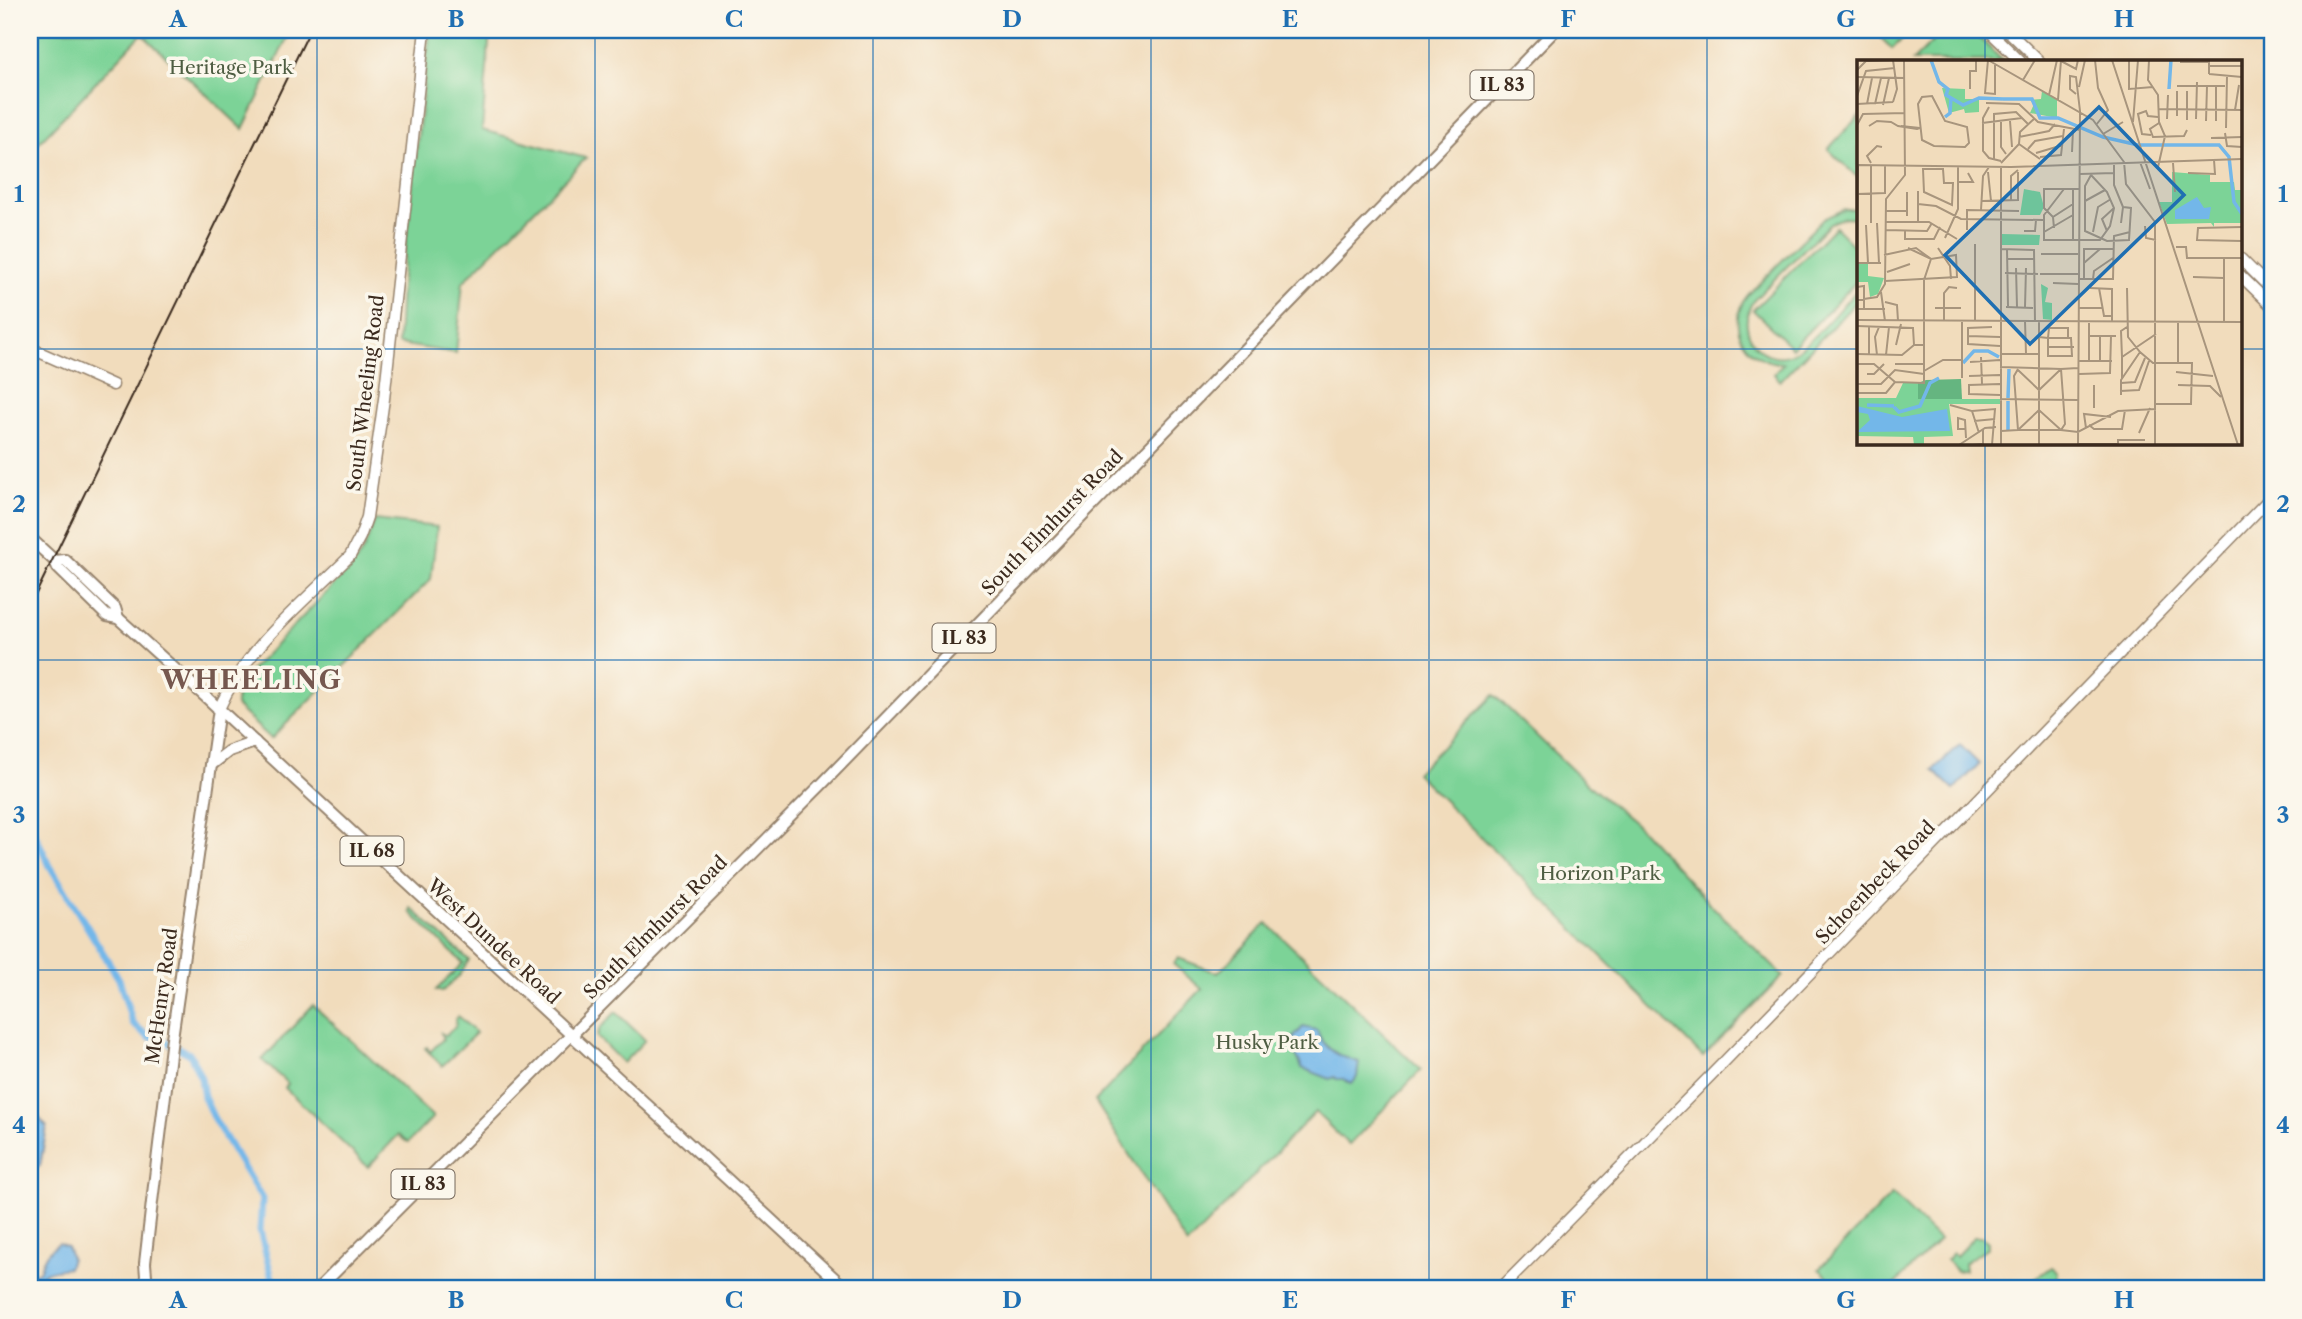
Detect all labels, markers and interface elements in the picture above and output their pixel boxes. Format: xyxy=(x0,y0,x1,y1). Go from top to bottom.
text: A xyxy=(168,5,188,33)
text: B xyxy=(447,5,465,33)
text: C xyxy=(725,5,743,33)
text: D xyxy=(1002,5,1022,33)
text: E xyxy=(1282,5,1298,33)
text: F xyxy=(1560,5,1576,33)
text: G xyxy=(1836,5,1856,33)
text: H xyxy=(2114,5,2135,33)
park label: Heritage Park xyxy=(169,56,294,79)
inset map xyxy=(1857,60,2242,444)
road number: IL 83 xyxy=(1470,70,1534,100)
text: 1 xyxy=(14,180,25,208)
text: 1 xyxy=(2278,180,2289,208)
street label: South Wheeling Road xyxy=(342,293,389,492)
street label: South Elmhurst Road xyxy=(977,445,1128,600)
text: 2 xyxy=(12,490,26,518)
text: 2 xyxy=(2276,490,2290,518)
road number: IL 83 xyxy=(932,624,996,652)
district label: WHEELING xyxy=(160,664,343,696)
text: 3 xyxy=(13,801,26,829)
text: 3 xyxy=(2277,801,2290,829)
street label: Schoenbeck Road xyxy=(1811,816,1940,949)
road number: IL 68 xyxy=(340,836,404,866)
street label: South Elmhurst Road xyxy=(579,851,732,1004)
park label: Horizon Park xyxy=(1540,862,1661,885)
street label: West Dundee Road xyxy=(422,873,565,1009)
street label: McHenry Road xyxy=(141,926,182,1066)
park label: Husky Park xyxy=(1216,1031,1319,1054)
text: 4 xyxy=(12,1111,26,1139)
text: 4 xyxy=(2276,1111,2290,1139)
road number: IL 83 xyxy=(392,1170,454,1198)
text: A xyxy=(168,1286,188,1314)
text: B xyxy=(447,1286,465,1314)
text: C xyxy=(725,1286,743,1314)
text: D xyxy=(1002,1286,1022,1314)
text: E xyxy=(1282,1286,1298,1314)
text: F xyxy=(1560,1286,1576,1314)
text: G xyxy=(1836,1286,1856,1314)
text: H xyxy=(2114,1286,2135,1314)

